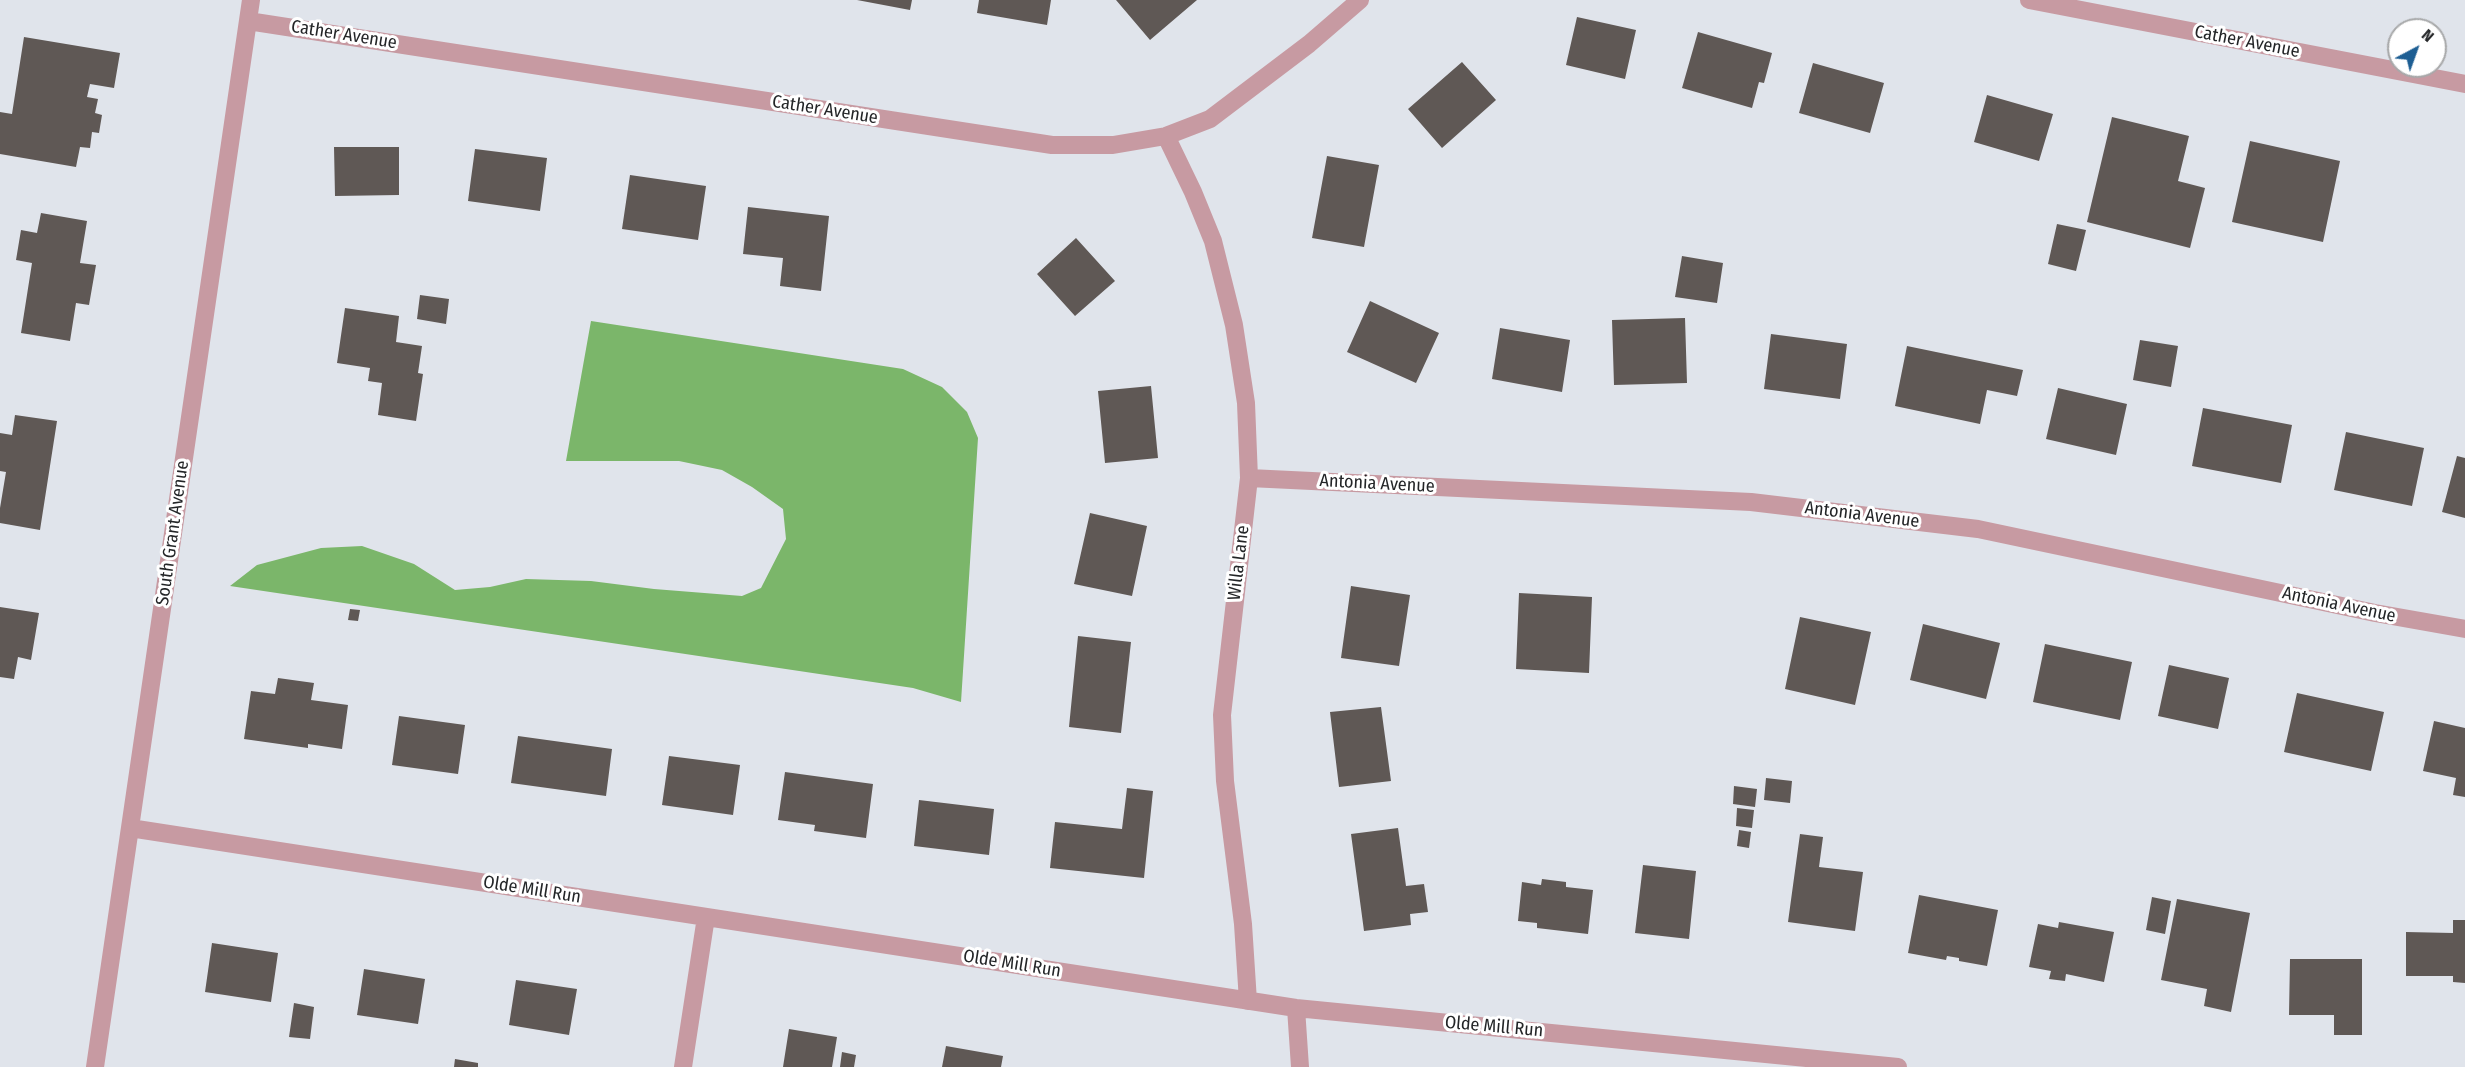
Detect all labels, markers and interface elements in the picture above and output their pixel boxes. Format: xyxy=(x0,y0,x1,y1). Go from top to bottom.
street label: Cather Avenue xyxy=(290,16,398,54)
north arrow xyxy=(2387,18,2447,78)
street label: Cather Avenue xyxy=(2193,21,2301,63)
text: N xyxy=(2418,25,2438,46)
street label: Cather Avenue xyxy=(771,91,879,129)
street label: South Grant Avenue xyxy=(152,459,194,607)
street label: Antonia Avenue xyxy=(1319,470,1435,498)
street label: Antonia Avenue xyxy=(1804,497,1920,533)
street label: Willa Lane xyxy=(1224,524,1254,602)
street label: Antonia Avenue xyxy=(2280,582,2398,628)
street label: Olde Mill Run xyxy=(482,872,582,908)
street label: Olde Mill Run xyxy=(962,946,1062,982)
street label: Olde Mill Run xyxy=(1444,1012,1544,1042)

